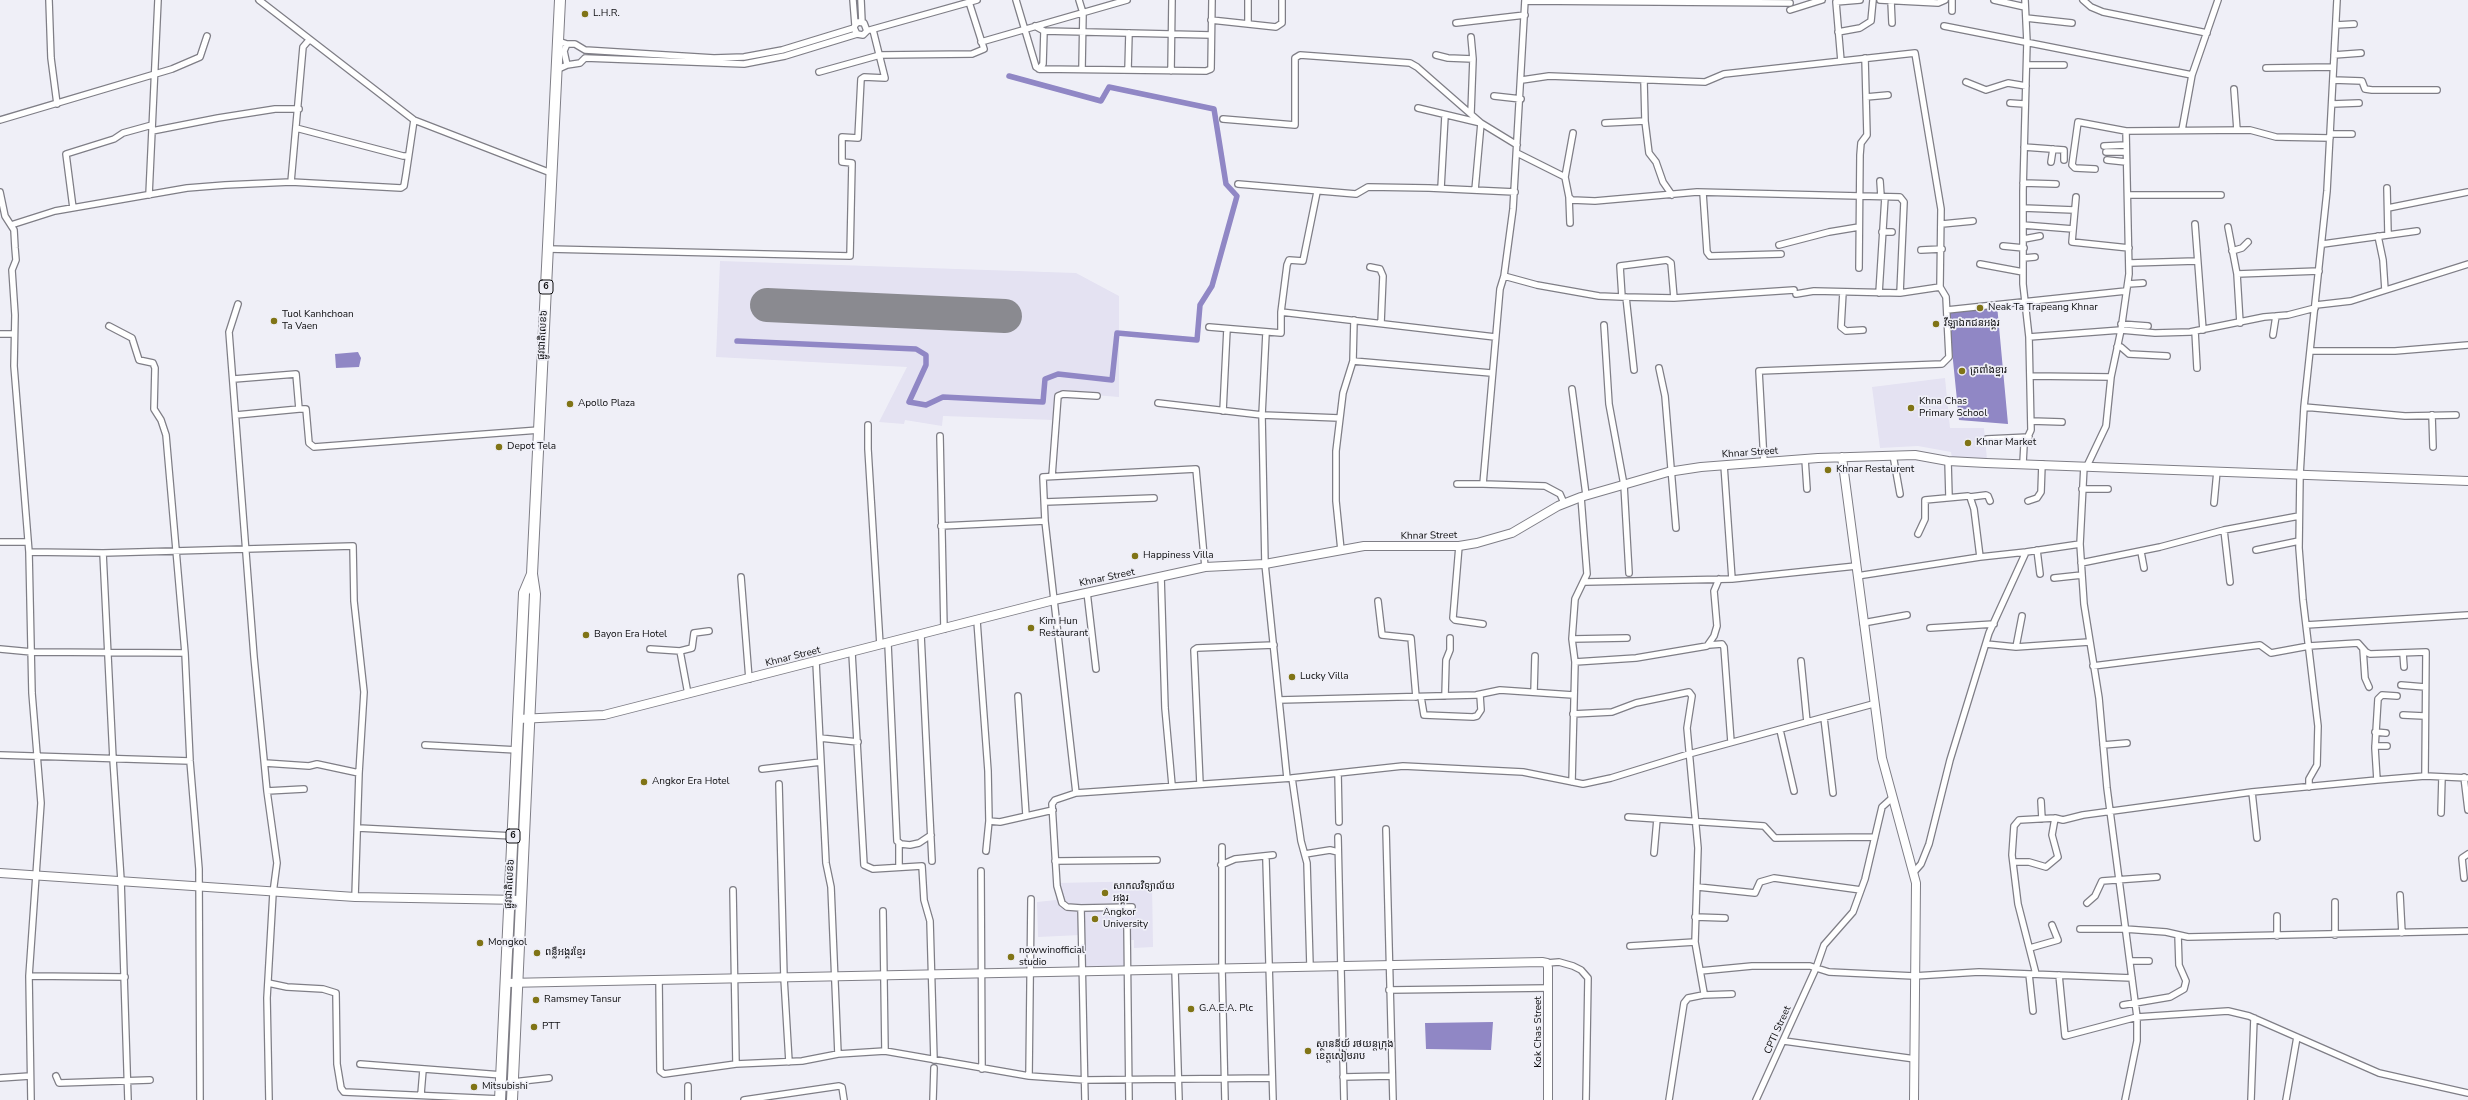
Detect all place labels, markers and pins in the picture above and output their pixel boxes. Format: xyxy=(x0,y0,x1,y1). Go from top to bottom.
place label: L.H.R. xyxy=(593,8,620,20)
marker: L.H.R. xyxy=(580,9,590,19)
place label: Neak Ta Trapeang Khnar xyxy=(1988,302,2098,314)
marker: Neak Ta Trapeang Khnar xyxy=(1975,303,1985,313)
place label: Tuol Kanhchoan Ta Vaen xyxy=(282,309,354,332)
marker: Tuol Kanhchoan Ta Vaen xyxy=(269,316,279,326)
place label: វីឡាឯកជនអង្គរ xyxy=(1944,318,2000,330)
marker: វីឡាឯកជនអង្គរ xyxy=(1931,319,1941,329)
place label: ត្រពាំងខ្នារ xyxy=(1970,365,2007,377)
marker: ត្រពាំងខ្នារ xyxy=(1957,366,1967,376)
place label: Khna Chas Primary School xyxy=(1919,396,1987,420)
place label: Apollo Plaza xyxy=(578,398,635,410)
marker: Apollo Plaza xyxy=(565,399,575,409)
marker: Khna Chas Primary School xyxy=(1906,403,1916,413)
place label: Khnar Market xyxy=(1976,437,2036,449)
marker: Khnar Market xyxy=(1963,438,1973,448)
place label: Depot Tela xyxy=(507,441,556,453)
marker: Depot Tela xyxy=(494,442,504,452)
place label: Khnar Restaurent xyxy=(1836,464,1914,476)
marker: Khnar Restaurent xyxy=(1823,465,1833,475)
place label: Happiness Villa xyxy=(1143,550,1214,562)
marker: Happiness Villa xyxy=(1130,551,1140,561)
place label: Kim Hun Restaurant xyxy=(1039,616,1088,640)
marker: Kim Hun Restaurant xyxy=(1026,623,1036,633)
place label: Bayon Era Hotel xyxy=(594,629,667,641)
marker: Bayon Era Hotel xyxy=(581,630,591,640)
place label: Lucky Villa xyxy=(1300,671,1349,683)
marker: Lucky Villa xyxy=(1287,672,1297,682)
place label: Angkor Era Hotel xyxy=(652,776,729,788)
marker: Angkor Era Hotel xyxy=(639,777,649,787)
place label: សាកលវិទ្យាល័យ អង្គរ xyxy=(1113,881,1175,904)
marker: សាកលវិទ្យាល័យ អង្គរ xyxy=(1100,888,1110,898)
place label: Angkor University xyxy=(1103,907,1148,930)
marker: Angkor University xyxy=(1090,914,1100,924)
place label: Mongkol xyxy=(488,937,527,949)
marker: Mongkol xyxy=(475,938,485,948)
place label: nowwinofficial studio xyxy=(1019,945,1085,968)
place label: ពន្លឺអង្គរខ្មែរ xyxy=(545,947,585,959)
marker: ពន្លឺអង្គរខ្មែរ xyxy=(532,948,542,958)
marker: nowwinofficial studio xyxy=(1006,952,1016,962)
place label: Ramsmey Tansur xyxy=(544,994,621,1006)
marker: Ramsmey Tansur xyxy=(531,995,541,1005)
place label: G.A.E.A. Plc xyxy=(1199,1003,1253,1015)
marker: G.A.E.A. Plc xyxy=(1186,1004,1196,1014)
place label: PTT xyxy=(542,1021,560,1033)
marker: PTT xyxy=(529,1022,539,1032)
place label: ស្ថាននីយ៍ រថយន្តក្រុង ខេត្តសៀមរាប xyxy=(1316,1039,1394,1062)
marker: ស្ថាននីយ៍ រថយន្តក្រុង ខេត្តសៀមរាប xyxy=(1303,1046,1313,1056)
place label: Mitsubishi xyxy=(482,1081,528,1093)
marker: Mitsubishi xyxy=(469,1082,479,1092)

